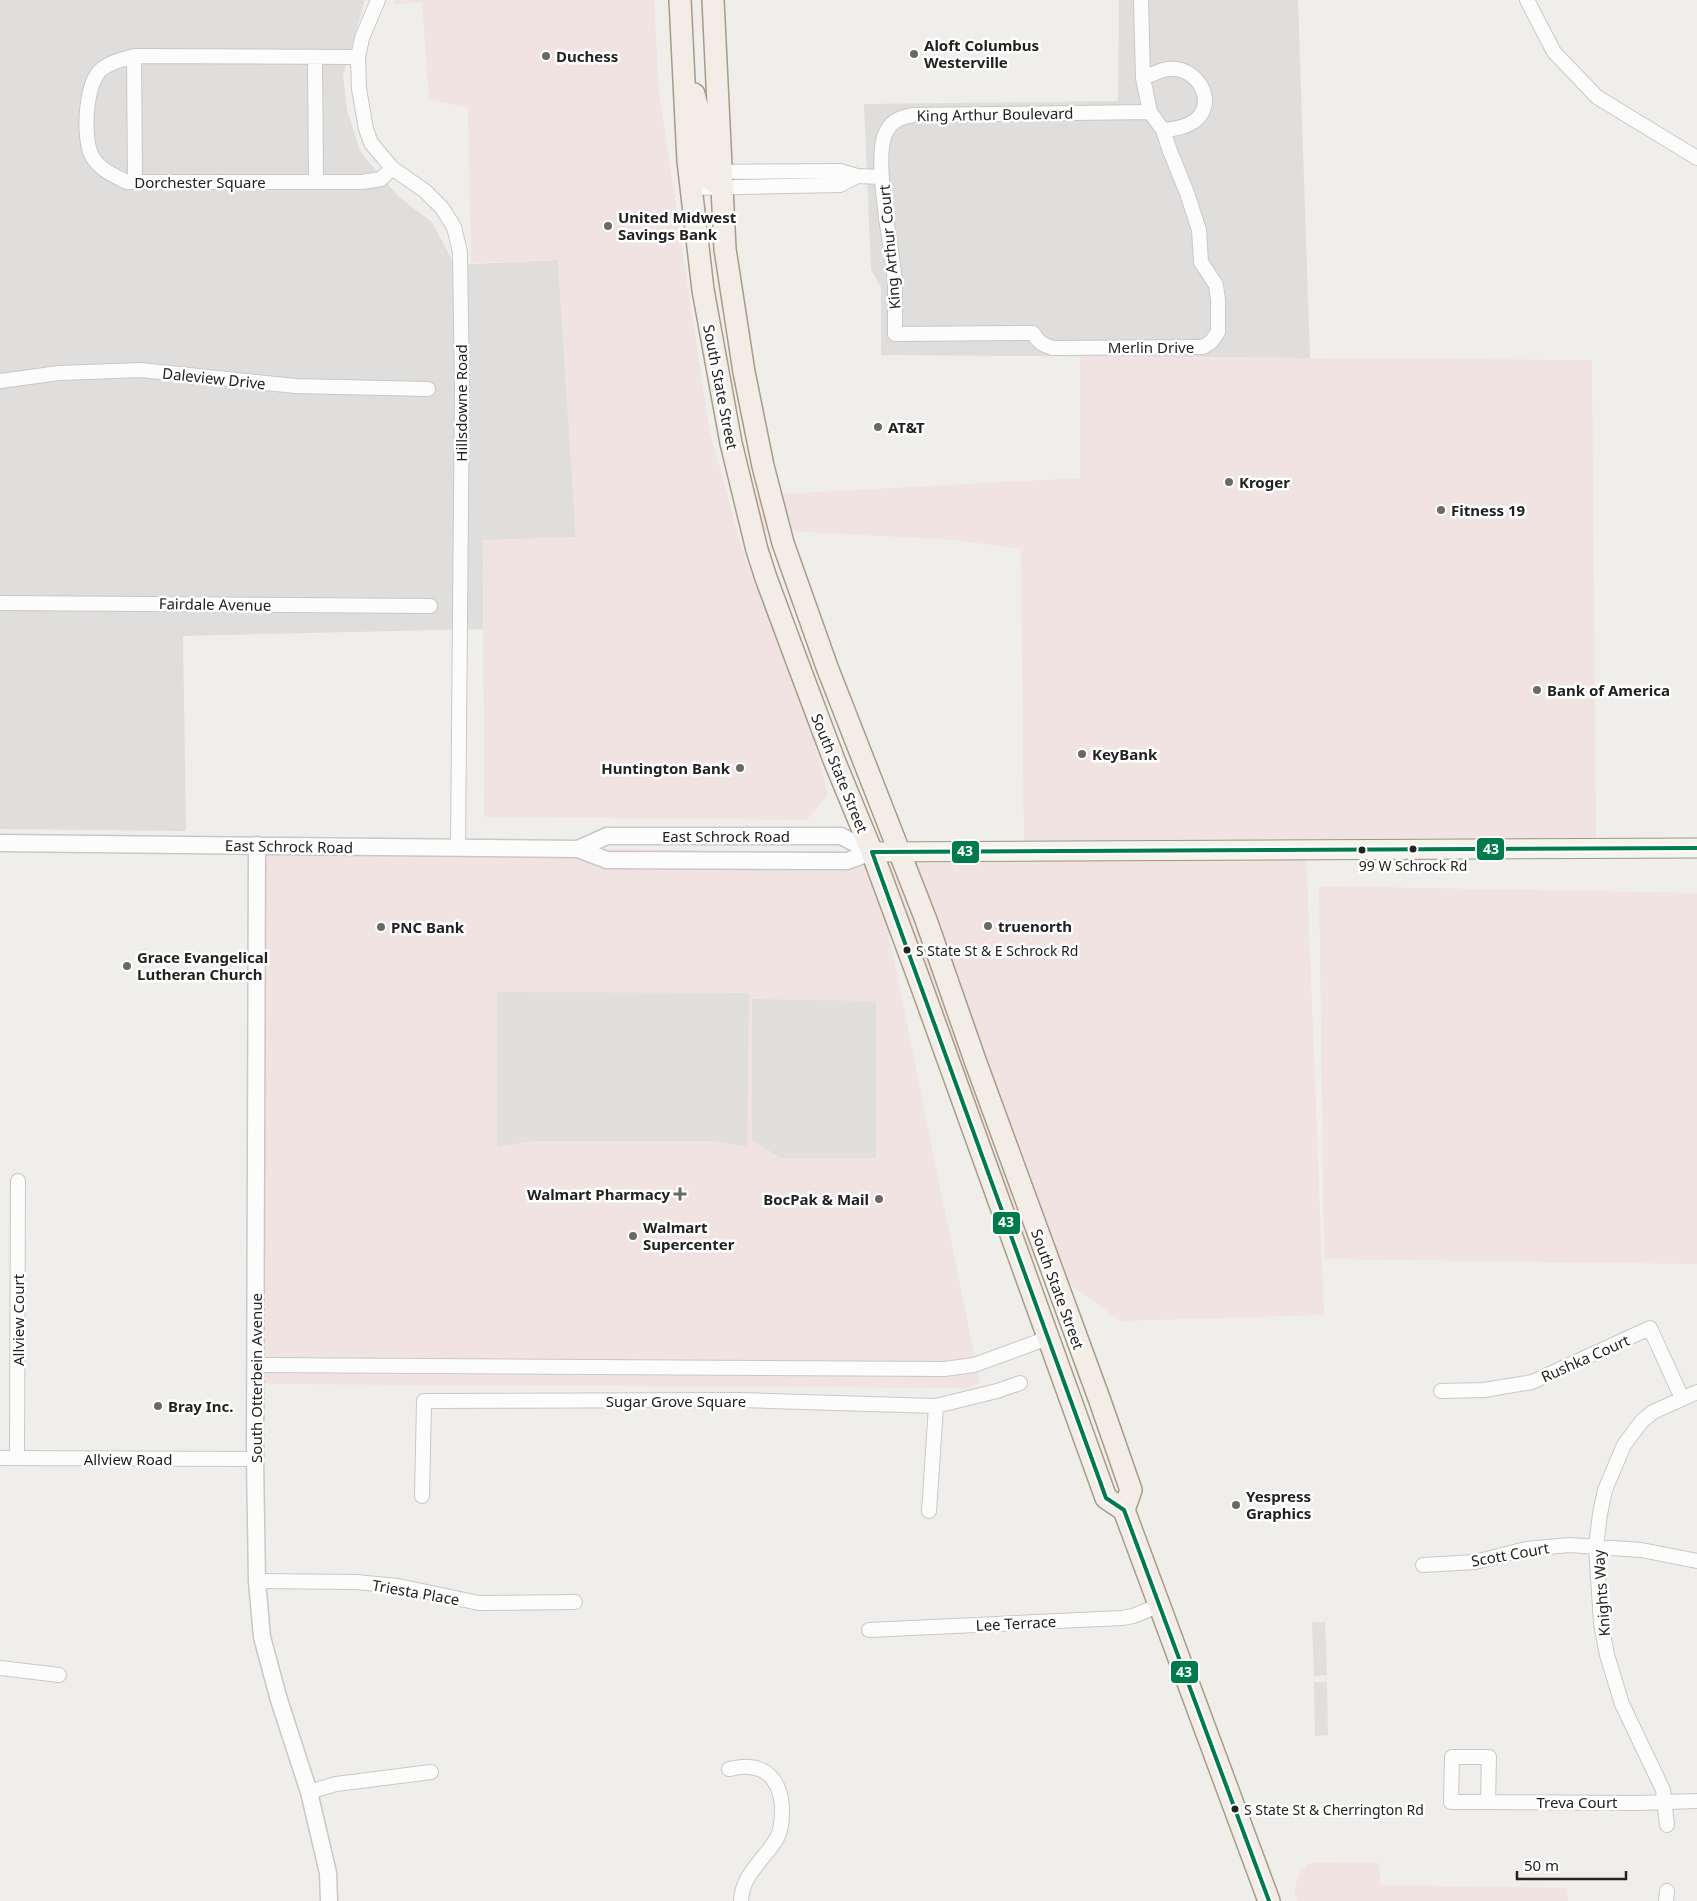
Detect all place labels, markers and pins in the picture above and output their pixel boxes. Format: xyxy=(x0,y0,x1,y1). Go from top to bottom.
place label: Aloft Columbus Westerville xyxy=(924,35,1039,72)
place label: Duchess xyxy=(556,46,618,66)
marker: Aloft Columbus Westerville xyxy=(908,48,920,60)
marker: Duchess xyxy=(540,50,552,62)
place label: United Midwest Savings Bank xyxy=(618,207,737,244)
marker: United Midwest Savings Bank xyxy=(602,220,614,232)
place label: AT&T xyxy=(888,417,925,437)
marker: AT&T xyxy=(872,421,884,433)
place label: Kroger xyxy=(1239,472,1290,492)
marker: Kroger xyxy=(1223,476,1235,488)
place label: Fitness 19 xyxy=(1451,500,1525,520)
marker: Fitness 19 xyxy=(1435,504,1447,516)
place label: Bank of America xyxy=(1547,680,1670,700)
marker: Bank of America xyxy=(1531,684,1543,696)
place label: KeyBank xyxy=(1092,744,1158,764)
marker: KeyBank xyxy=(1076,748,1088,760)
place label: Huntington Bank xyxy=(601,758,731,778)
marker: Huntington Bank xyxy=(734,762,746,774)
marker: 99 W Schrock Rd xyxy=(1408,844,1418,854)
unlabelled marker xyxy=(1357,845,1367,855)
place label: 99 W Schrock Rd xyxy=(1359,856,1467,875)
place label: truenorth xyxy=(998,916,1072,936)
place label: PNC Bank xyxy=(391,917,465,937)
marker: truenorth xyxy=(982,920,994,932)
marker: PNC Bank xyxy=(375,921,387,933)
place label: S State St & E Schrock Rd xyxy=(916,941,1078,960)
marker: S State St & E Schrock Rd xyxy=(902,945,912,955)
place label: Grace Evangelical Lutheran Church xyxy=(137,947,268,984)
marker: Grace Evangelical Lutheran Church xyxy=(121,960,133,972)
place label: Walmart Pharmacy xyxy=(527,1184,670,1204)
marker: Walmart Pharmacy xyxy=(674,1188,686,1200)
place label: BocPak & Mail xyxy=(763,1189,869,1209)
marker: BocPak & Mail xyxy=(873,1193,885,1205)
place label: Walmart Supercenter xyxy=(643,1217,735,1254)
marker: Walmart Supercenter xyxy=(627,1230,639,1242)
place label: Bray Inc. xyxy=(168,1396,233,1416)
marker: Bray Inc. xyxy=(152,1400,164,1412)
place label: Yespress Graphics xyxy=(1246,1486,1311,1523)
marker: Yespress Graphics xyxy=(1230,1499,1242,1511)
place label: S State St & Cherrington Rd xyxy=(1244,1800,1424,1819)
marker: S State St & Cherrington Rd xyxy=(1230,1804,1240,1814)

